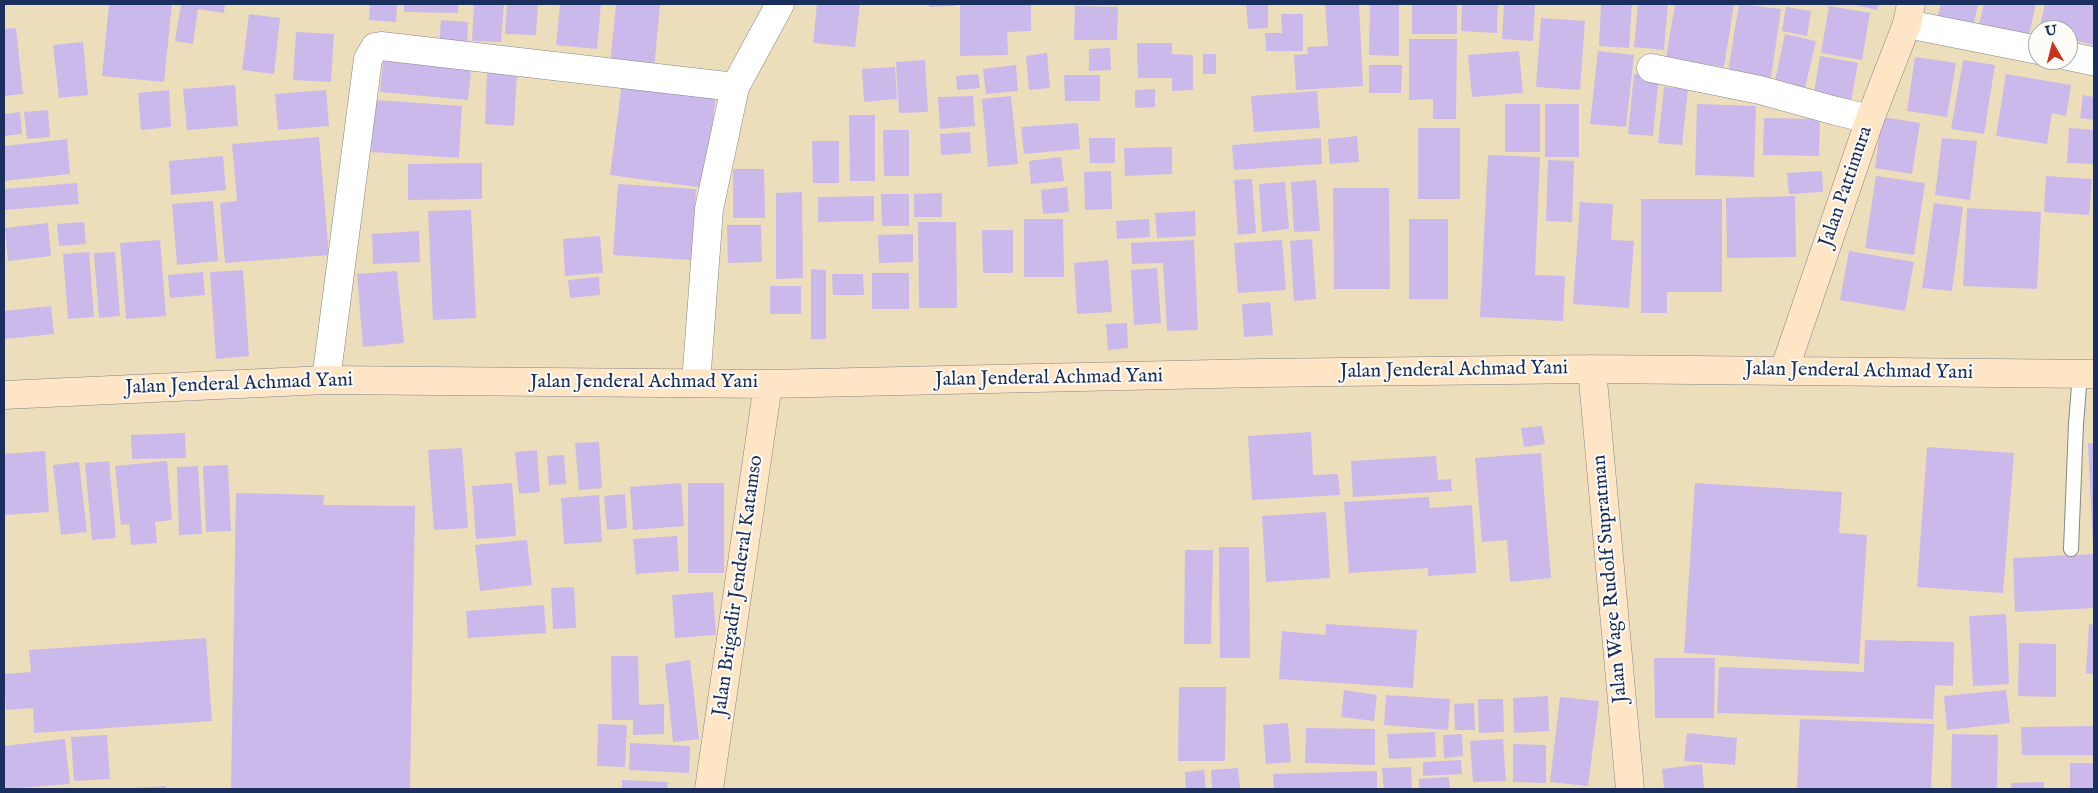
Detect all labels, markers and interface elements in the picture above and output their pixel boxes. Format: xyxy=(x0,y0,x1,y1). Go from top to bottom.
north arrow xyxy=(2028,20,2078,70)
text: U xyxy=(2044,21,2058,41)
street label: Jalan Pattimura xyxy=(1815,123,1879,251)
street label: Jalan Jenderal Achmad Yani xyxy=(1340,357,1568,385)
street label: Jalan Jenderal Achmad Yani xyxy=(1745,358,1973,386)
street label: Jalan Jenderal Achmad Yani xyxy=(935,365,1163,393)
street label: Jalan Jenderal Achmad Yani xyxy=(125,369,353,401)
street label: Jalan Jenderal Achmad Yani xyxy=(530,371,758,395)
street label: Jalan Brigadir Jenderal Katamso xyxy=(709,454,769,718)
street label: Jalan Wage Rudolf Supratman xyxy=(1588,454,1634,704)

